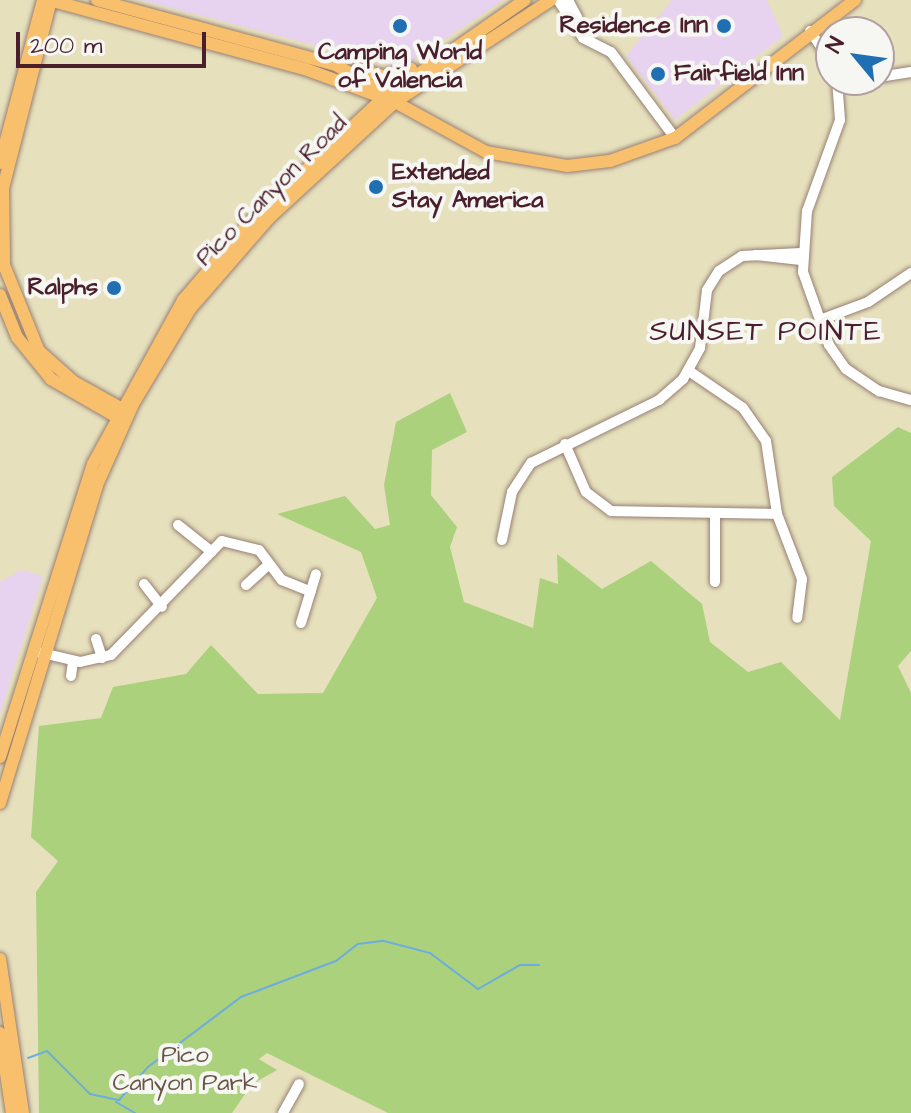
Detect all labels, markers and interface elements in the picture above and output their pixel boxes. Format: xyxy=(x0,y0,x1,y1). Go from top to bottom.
place label: Residence Inn xyxy=(560,12,708,40)
scale bar xyxy=(20,16,210,66)
north arrow xyxy=(815,16,895,96)
marker: Camping World of Valencia xyxy=(391,17,409,35)
marker: Residence Inn xyxy=(715,17,733,35)
text: 200 m xyxy=(30,29,102,63)
text: N xyxy=(818,32,852,59)
place label: Camping World of Valencia xyxy=(318,39,482,95)
place label: Fairfield Inn xyxy=(674,60,804,88)
marker: Fairfield Inn xyxy=(649,65,667,83)
street label: Pico Canyon Road xyxy=(190,109,354,273)
place label: Extended Stay America xyxy=(392,159,543,215)
marker: Extended Stay America xyxy=(367,178,385,196)
place label: Ralphs xyxy=(28,274,98,302)
marker: Ralphs xyxy=(105,279,123,297)
district label: SUNSET POINTE xyxy=(650,315,882,349)
park label: Pico Canyon Park xyxy=(113,1042,257,1098)

